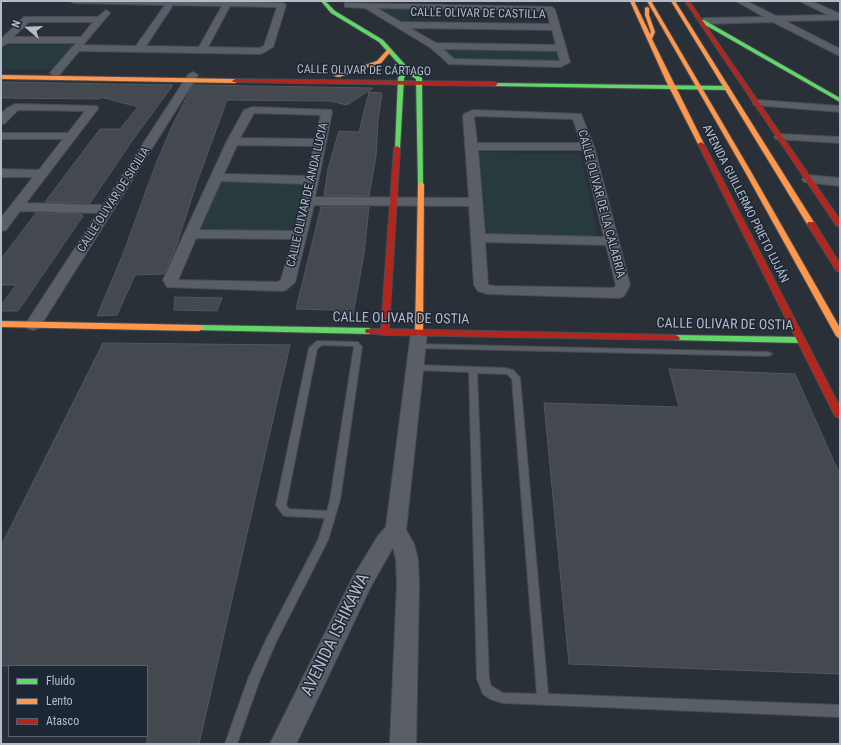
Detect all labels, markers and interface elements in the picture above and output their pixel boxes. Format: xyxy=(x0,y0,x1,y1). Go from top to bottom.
street label: CALLE OLIVAR DE CASTILLA xyxy=(410,6,546,22)
north arrow xyxy=(8,8,48,48)
text: N xyxy=(9,19,23,29)
street label: CALLE OLIVAR DE CÁRTAGO xyxy=(297,63,431,79)
street label: CALLE OLIVAR DE ANDA LUCIA xyxy=(284,122,332,268)
street label: AVENIDA GUILLERMO PRIETO LUJÁN xyxy=(699,122,791,286)
street label: CALLE OLIVAR DE LA CALABRIA xyxy=(574,128,628,280)
street label: CALLE OLIVAR DE SICILIA xyxy=(75,145,153,255)
street label: CALLE OLIVAR DE OSTIA xyxy=(332,309,470,329)
street label: CALLE OLIVAR DE OSTIA xyxy=(656,315,794,335)
street label: AVENIDA ISHIKAWA xyxy=(297,570,375,700)
legend xyxy=(8,665,148,737)
text: Fluido xyxy=(46,674,75,688)
text: Lento xyxy=(46,694,73,708)
text: Atasco xyxy=(46,714,79,728)

